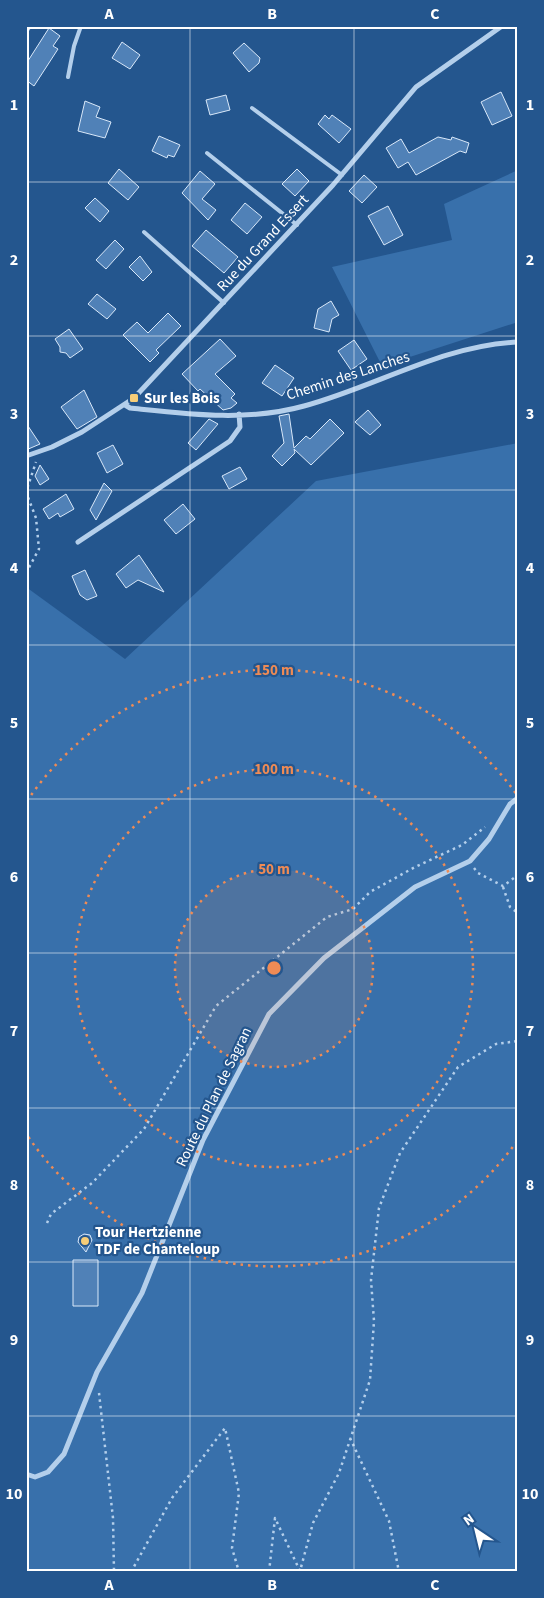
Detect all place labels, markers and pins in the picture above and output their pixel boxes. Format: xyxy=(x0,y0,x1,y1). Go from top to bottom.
place label: Sur les Bois xyxy=(144,388,220,409)
marker: Sur les Bois xyxy=(128,392,140,404)
centre of rings xyxy=(265,959,283,977)
place label: Tour Hertzienne TDF de Chanteloup xyxy=(95,1222,220,1260)
marker: Tour Hertzienne TDF de Chanteloup xyxy=(79,1235,91,1247)

